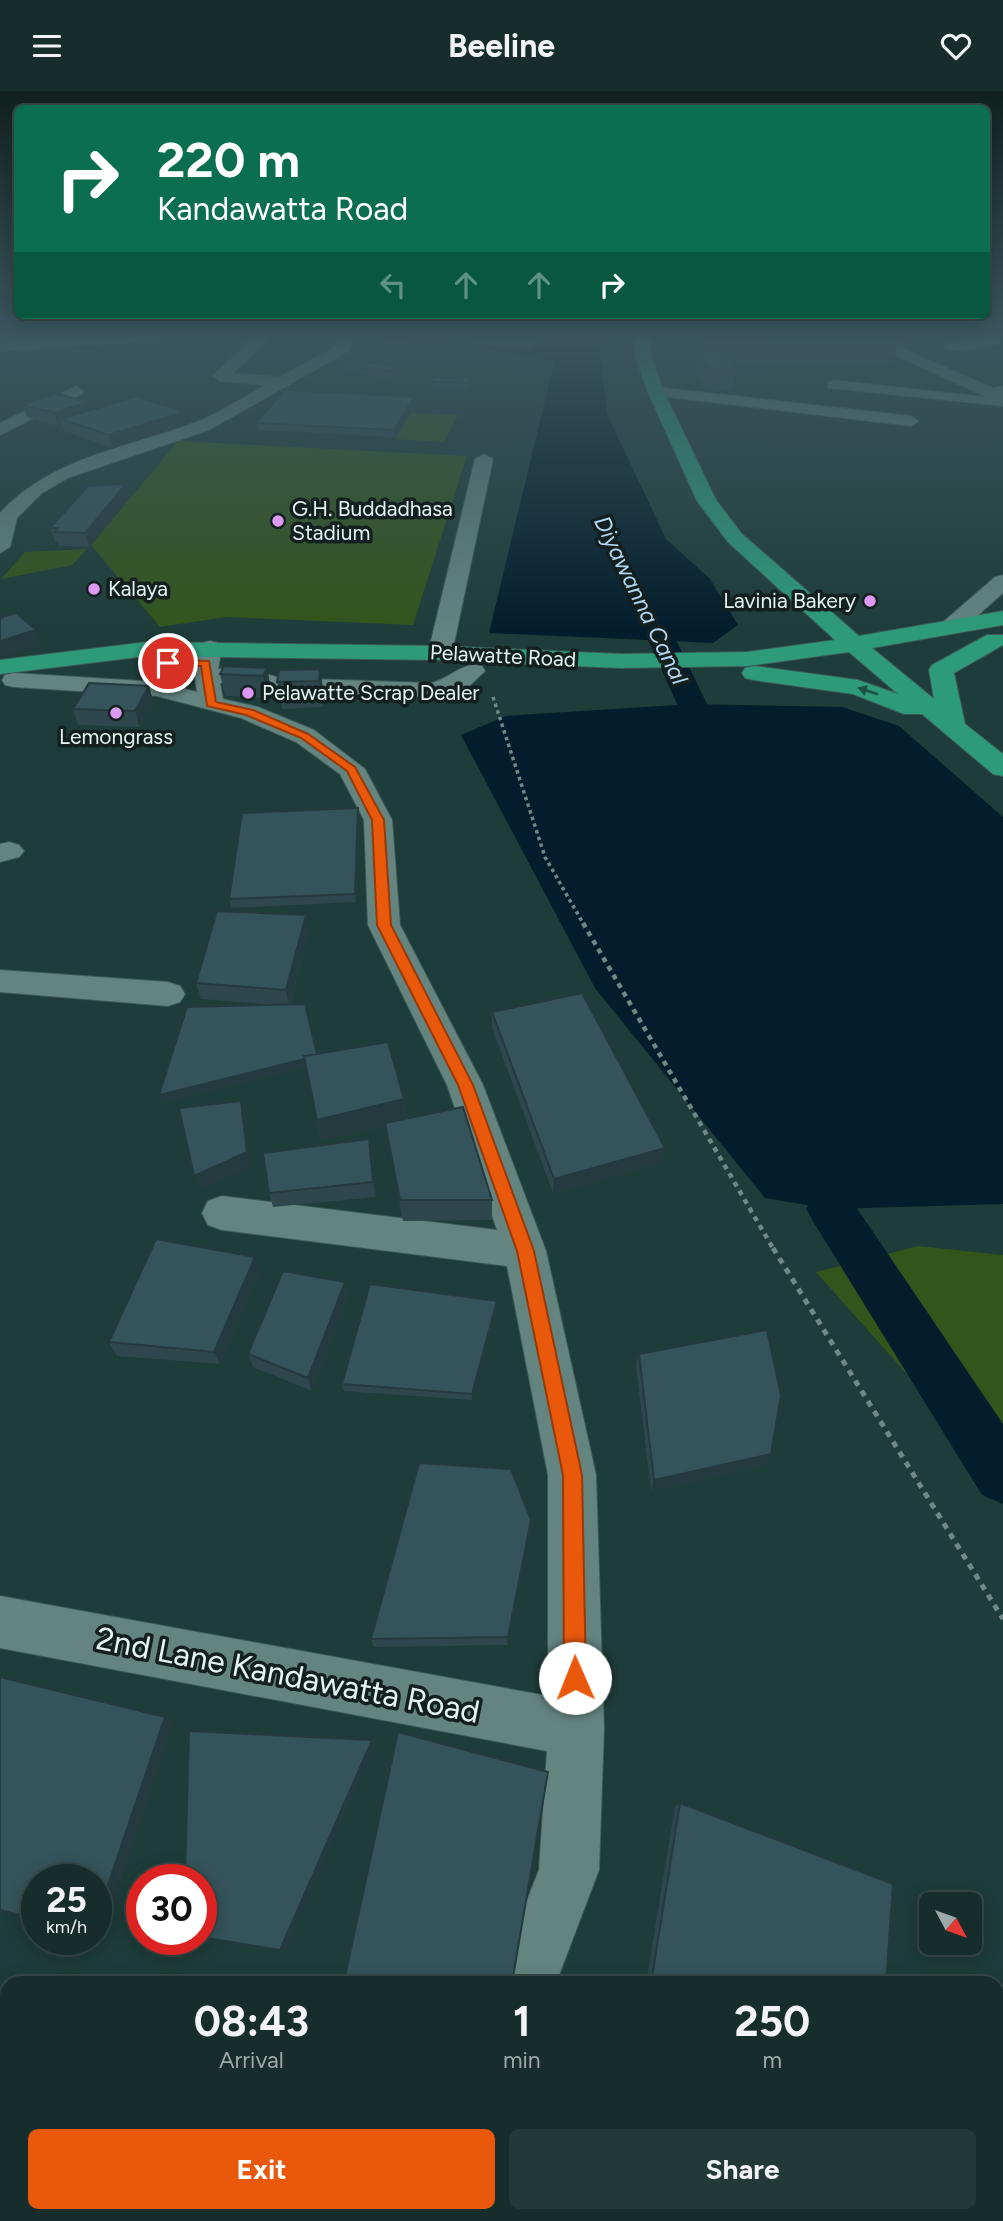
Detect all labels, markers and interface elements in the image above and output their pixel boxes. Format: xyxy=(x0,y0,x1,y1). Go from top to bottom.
icon: menu xyxy=(28,27,66,65)
text: Beeline xyxy=(448,27,555,65)
icon: heart xyxy=(937,27,975,65)
text: 220 m xyxy=(157,130,300,189)
icon: right xyxy=(42,133,133,224)
text: Kandawatta Road xyxy=(157,190,408,228)
icon: left xyxy=(374,266,412,304)
icon: ahead xyxy=(447,266,485,304)
icon: ahead xyxy=(520,266,558,304)
icon: right xyxy=(593,266,631,304)
place label: G.H. Buddadhasa Stadium xyxy=(292,496,453,545)
water label: Diyawanna Canal xyxy=(588,511,694,690)
marker: G.H. Buddadhasa Stadium xyxy=(270,513,286,529)
place label: Kalaya xyxy=(108,576,168,601)
marker: Kalaya xyxy=(86,581,102,597)
place label: Lavinia Bakery xyxy=(723,588,856,613)
marker: Lavinia Bakery xyxy=(862,593,878,609)
pin xyxy=(138,633,198,693)
street label: Pelawatte Road xyxy=(429,639,577,672)
icon: arrive xyxy=(149,644,187,682)
place label: Pelawatte Scrap Dealer xyxy=(262,680,479,705)
marker: Pelawatte Scrap Dealer xyxy=(240,685,256,701)
one-way arrow xyxy=(857,685,878,695)
marker: Lemongrass xyxy=(108,705,124,721)
place label: Lemongrass xyxy=(59,724,173,749)
street label: 2nd Lane Kandawatta Road xyxy=(93,1619,483,1731)
position arrow xyxy=(538,1641,612,1715)
speed limit sign: 30 xyxy=(126,1864,217,1955)
text: 25 xyxy=(46,1879,87,1921)
north arrow xyxy=(919,1892,982,1955)
map controls xyxy=(919,1892,982,1955)
text: km/h xyxy=(46,1916,87,1938)
text: 08:43 xyxy=(194,1996,309,2047)
text: 1 xyxy=(513,1996,531,2047)
text: 250 xyxy=(734,1996,810,2047)
text: Arrival xyxy=(219,2046,284,2074)
text: min xyxy=(503,2046,541,2074)
text: m xyxy=(763,2046,782,2074)
button: Exit xyxy=(28,2129,495,2209)
button: Share xyxy=(509,2129,976,2209)

